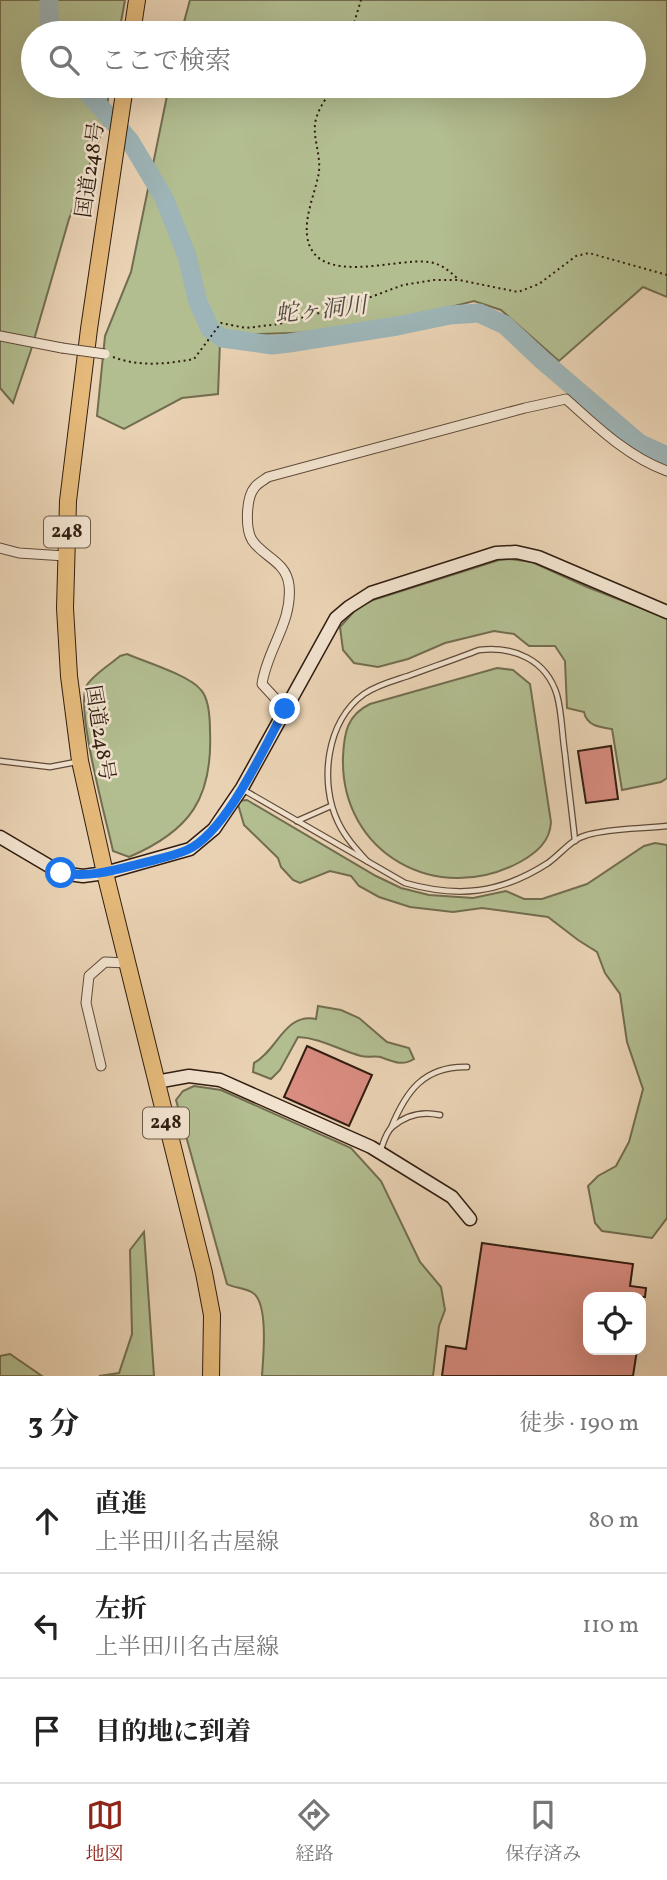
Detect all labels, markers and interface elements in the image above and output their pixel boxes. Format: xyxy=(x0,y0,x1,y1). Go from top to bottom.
search box xyxy=(21,21,646,98)
icon: search xyxy=(45,41,83,79)
text: ここで検索 xyxy=(101,44,231,80)
street label: 国道248号 xyxy=(70,120,112,220)
water label: 蛇ヶ洞川 xyxy=(274,290,371,332)
road number: 248 xyxy=(44,516,90,548)
street label: 国道248号 xyxy=(77,683,121,783)
route end xyxy=(269,693,300,724)
route start xyxy=(45,857,76,888)
road number: 248 xyxy=(143,1107,189,1138)
map controls xyxy=(583,1292,646,1355)
button: locate xyxy=(583,1292,646,1355)
text: 3 分 xyxy=(28,1404,79,1446)
text: 徒歩 · 190 m xyxy=(519,1408,639,1440)
text: 直進 xyxy=(95,1487,147,1523)
icon: ahead xyxy=(28,1502,66,1540)
text: 80 m xyxy=(589,1505,639,1537)
text: 上半田川名古屋線 xyxy=(95,1527,279,1559)
text: 左折 xyxy=(95,1592,147,1628)
icon: left xyxy=(28,1607,66,1645)
text: 110 m xyxy=(582,1610,639,1642)
text: 上半田川名古屋線 xyxy=(95,1632,279,1664)
icon: arrive xyxy=(28,1712,66,1750)
text: 目的地に到着 xyxy=(95,1715,251,1751)
tab: 地図 xyxy=(86,1796,124,1868)
tab: 経路 xyxy=(295,1796,333,1868)
tab: 保存済み xyxy=(505,1796,581,1868)

